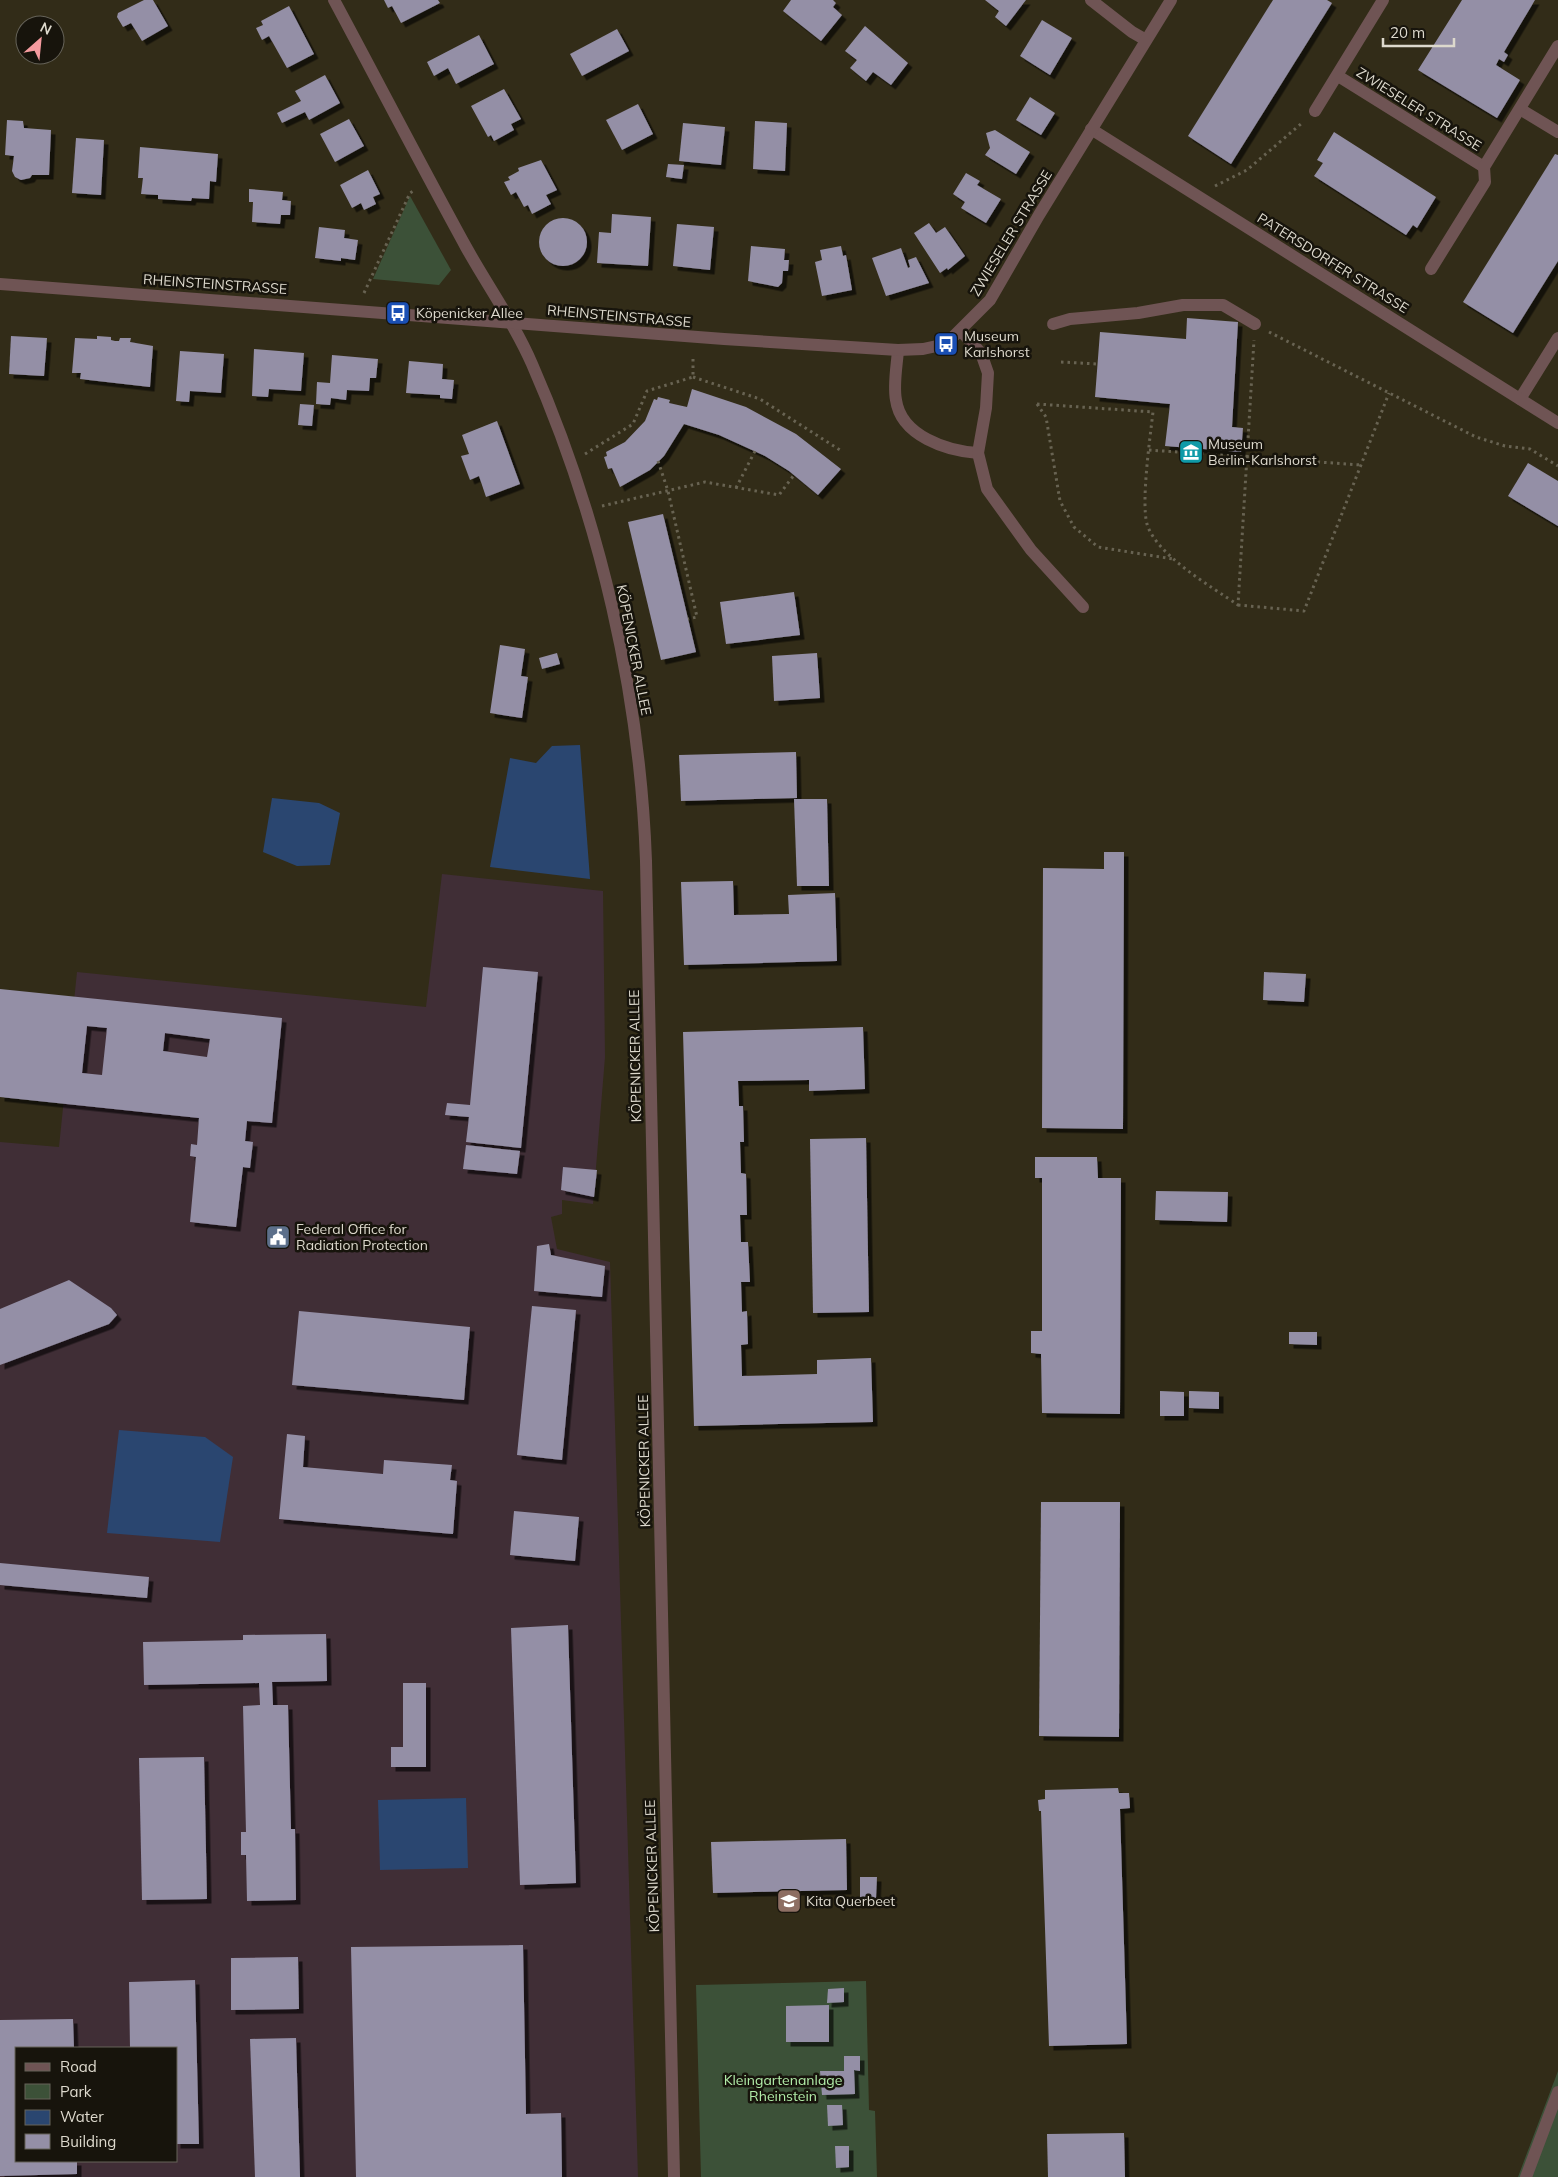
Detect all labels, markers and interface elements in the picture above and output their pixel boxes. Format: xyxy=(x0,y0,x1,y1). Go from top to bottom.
north arrow xyxy=(15,15,65,65)
scale bar xyxy=(1383,15,1454,47)
text: N xyxy=(37,18,55,39)
text: 20 m xyxy=(1390,23,1425,42)
street label: ZWIESELER STRASSE xyxy=(1353,63,1485,155)
street label: ZWIESELER STRASSE xyxy=(966,167,1056,299)
street label: PATERSDORFER STRASSE xyxy=(1254,209,1412,317)
street label: RHEINSTEINSTRASSE xyxy=(142,270,288,298)
bus stop icon: Köpenicker Allee xyxy=(385,300,411,326)
street label: RHEINSTEINSTRASSE xyxy=(546,301,692,331)
place label: Köpenicker Allee xyxy=(416,304,523,322)
place label: Museum Karlshorst xyxy=(964,327,1030,361)
bus stop icon: Museum Karlshorst xyxy=(933,331,959,357)
place label: Museum Berlin-Karlshorst xyxy=(1208,435,1317,469)
museum icon: Museum Berlin-Karlshorst xyxy=(1178,439,1204,465)
street label: KÖPENICKER ALLEE xyxy=(613,583,655,717)
street label: KÖPENICKER ALLEE xyxy=(625,989,645,1123)
place label: Federal Office for Radiation Protection xyxy=(296,1220,428,1254)
public building icon: Federal Office for Radiation Protection xyxy=(265,1224,291,1250)
street label: KÖPENICKER ALLEE xyxy=(634,1394,654,1528)
street label: KÖPENICKER ALLEE xyxy=(641,1799,663,1933)
school or university icon: Kita Querbeet xyxy=(776,1888,802,1914)
place label: Kita Querbeet xyxy=(806,1892,895,1910)
legend xyxy=(15,2047,178,2162)
text: Road xyxy=(60,2057,97,2076)
park label: Kleingartenanlage Rheinstein xyxy=(724,2071,842,2105)
text: Park xyxy=(60,2082,92,2101)
text: Water xyxy=(60,2107,104,2126)
text: Building xyxy=(60,2132,116,2151)

